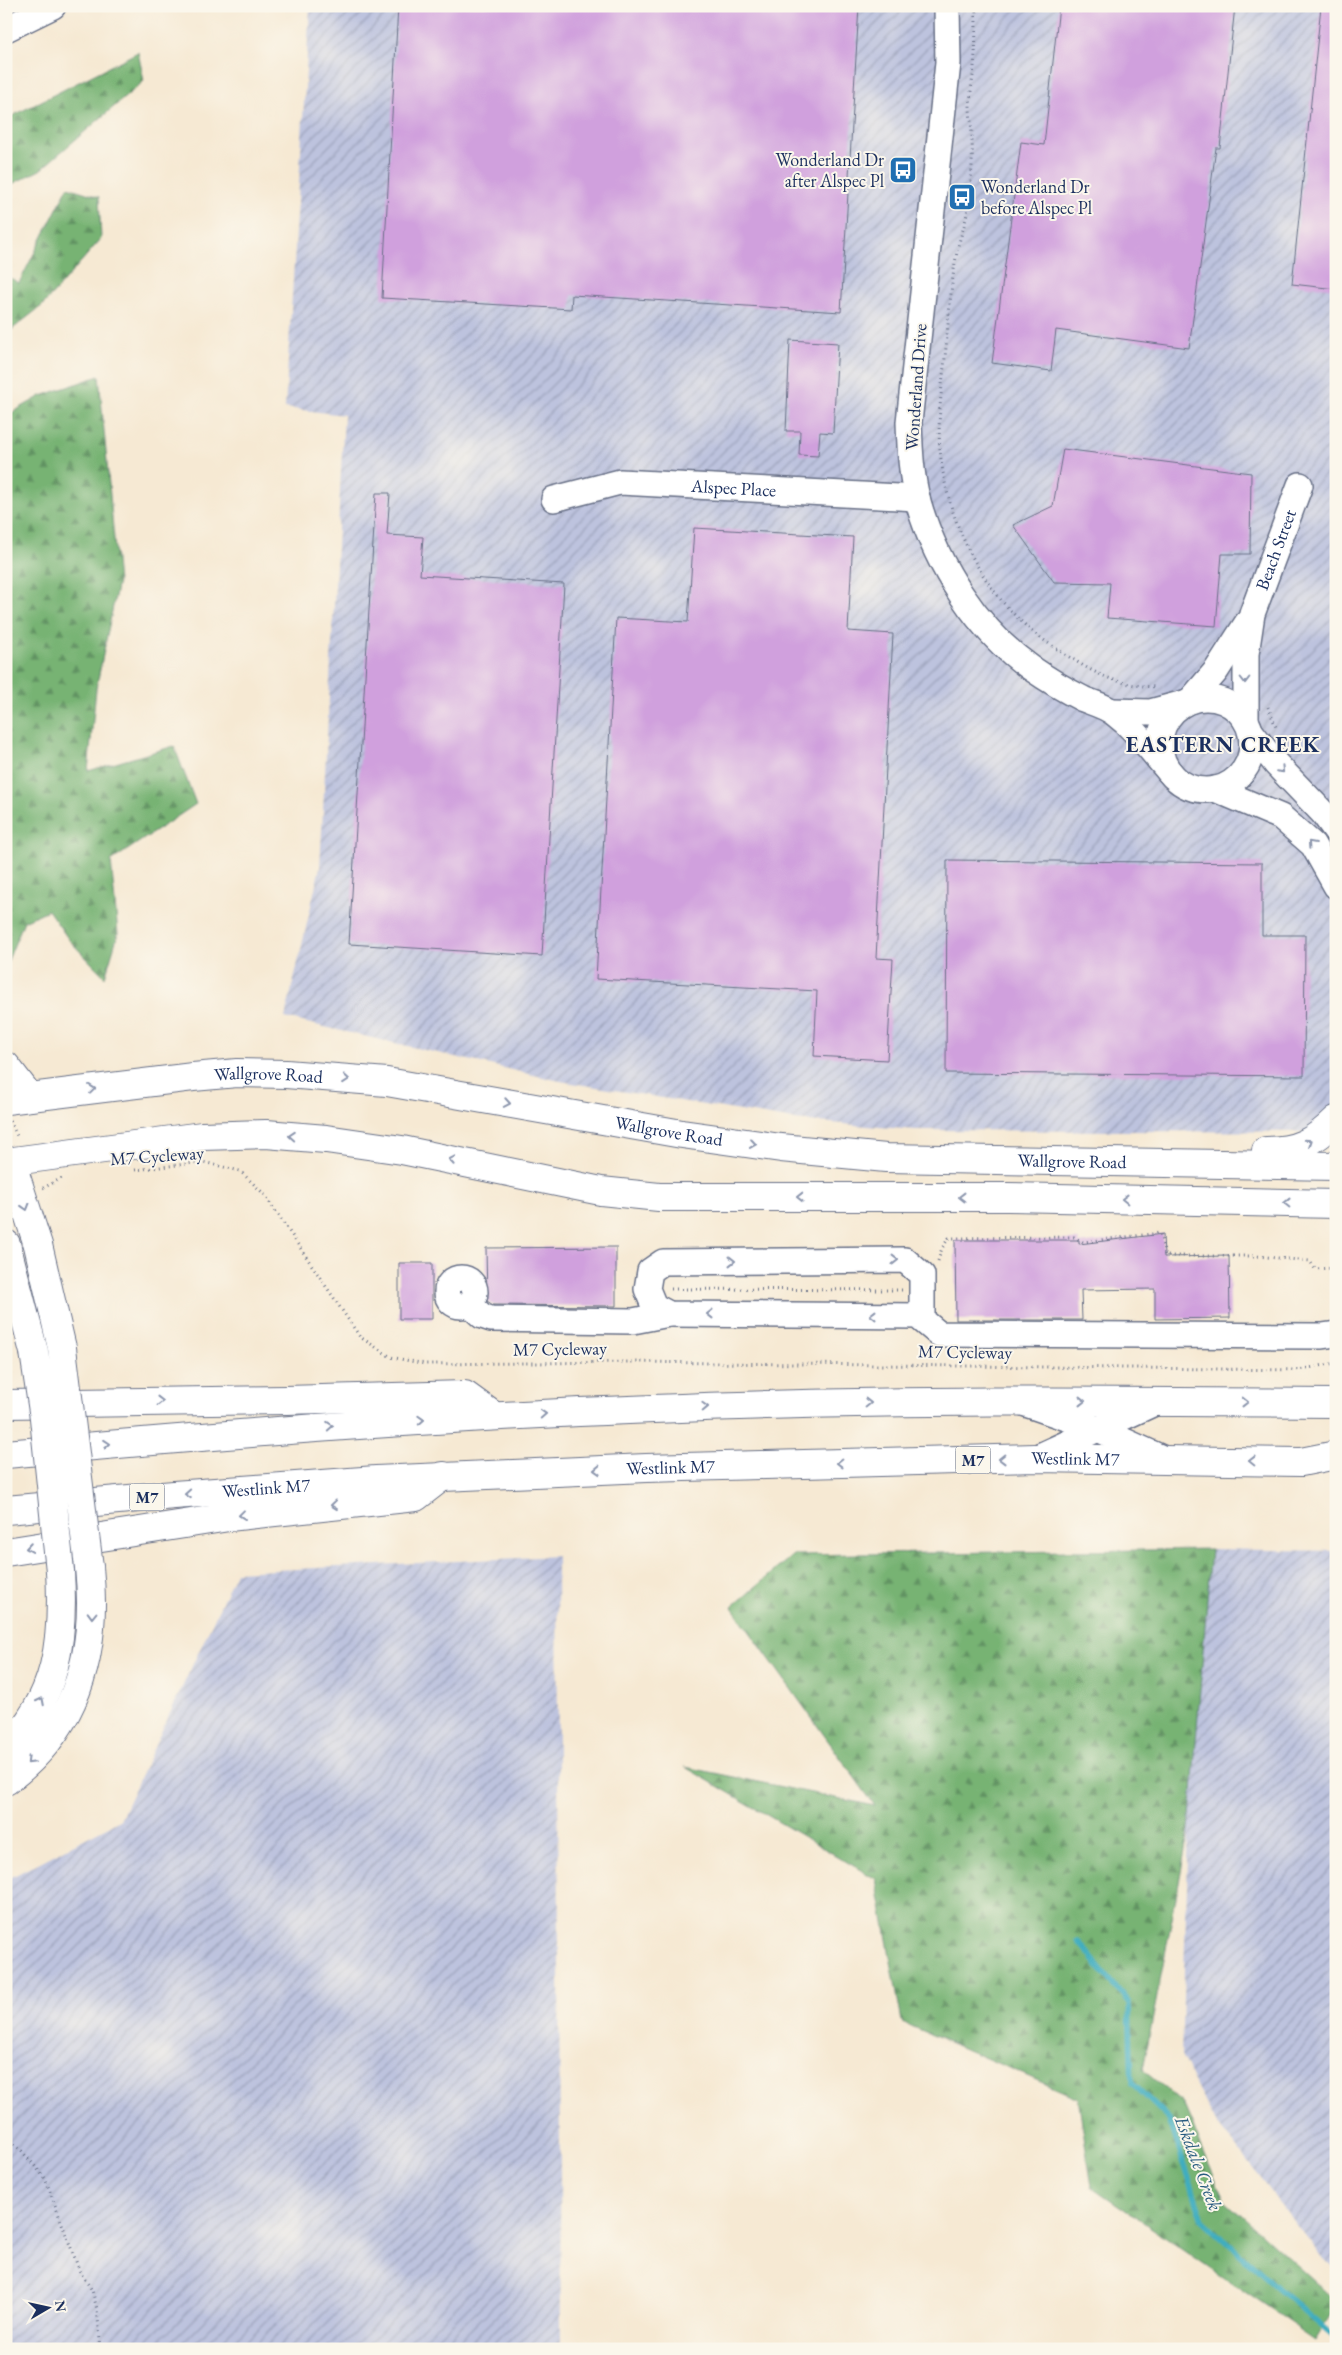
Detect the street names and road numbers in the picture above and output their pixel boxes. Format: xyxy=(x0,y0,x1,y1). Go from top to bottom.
street label: Wonderland Drive xyxy=(900,323,931,451)
street label: Alspec Place xyxy=(690,474,777,501)
street label: Beach Street xyxy=(1250,506,1301,593)
street label: Wallgrove Road xyxy=(213,1061,325,1088)
street label: Wallgrove Road xyxy=(613,1110,725,1151)
street label: M7 Cycleway xyxy=(109,1141,205,1170)
street label: Wallgrove Road xyxy=(1017,1148,1128,1173)
street label: M7 Cycleway xyxy=(513,1336,607,1361)
street label: M7 Cycleway xyxy=(918,1339,1012,1364)
road number: M7 xyxy=(956,1446,990,1474)
street label: Westlink M7 xyxy=(1031,1446,1120,1470)
street label: Westlink M7 xyxy=(626,1454,715,1480)
street label: Westlink M7 xyxy=(221,1473,311,1502)
road number: M7 xyxy=(130,1484,164,1510)

